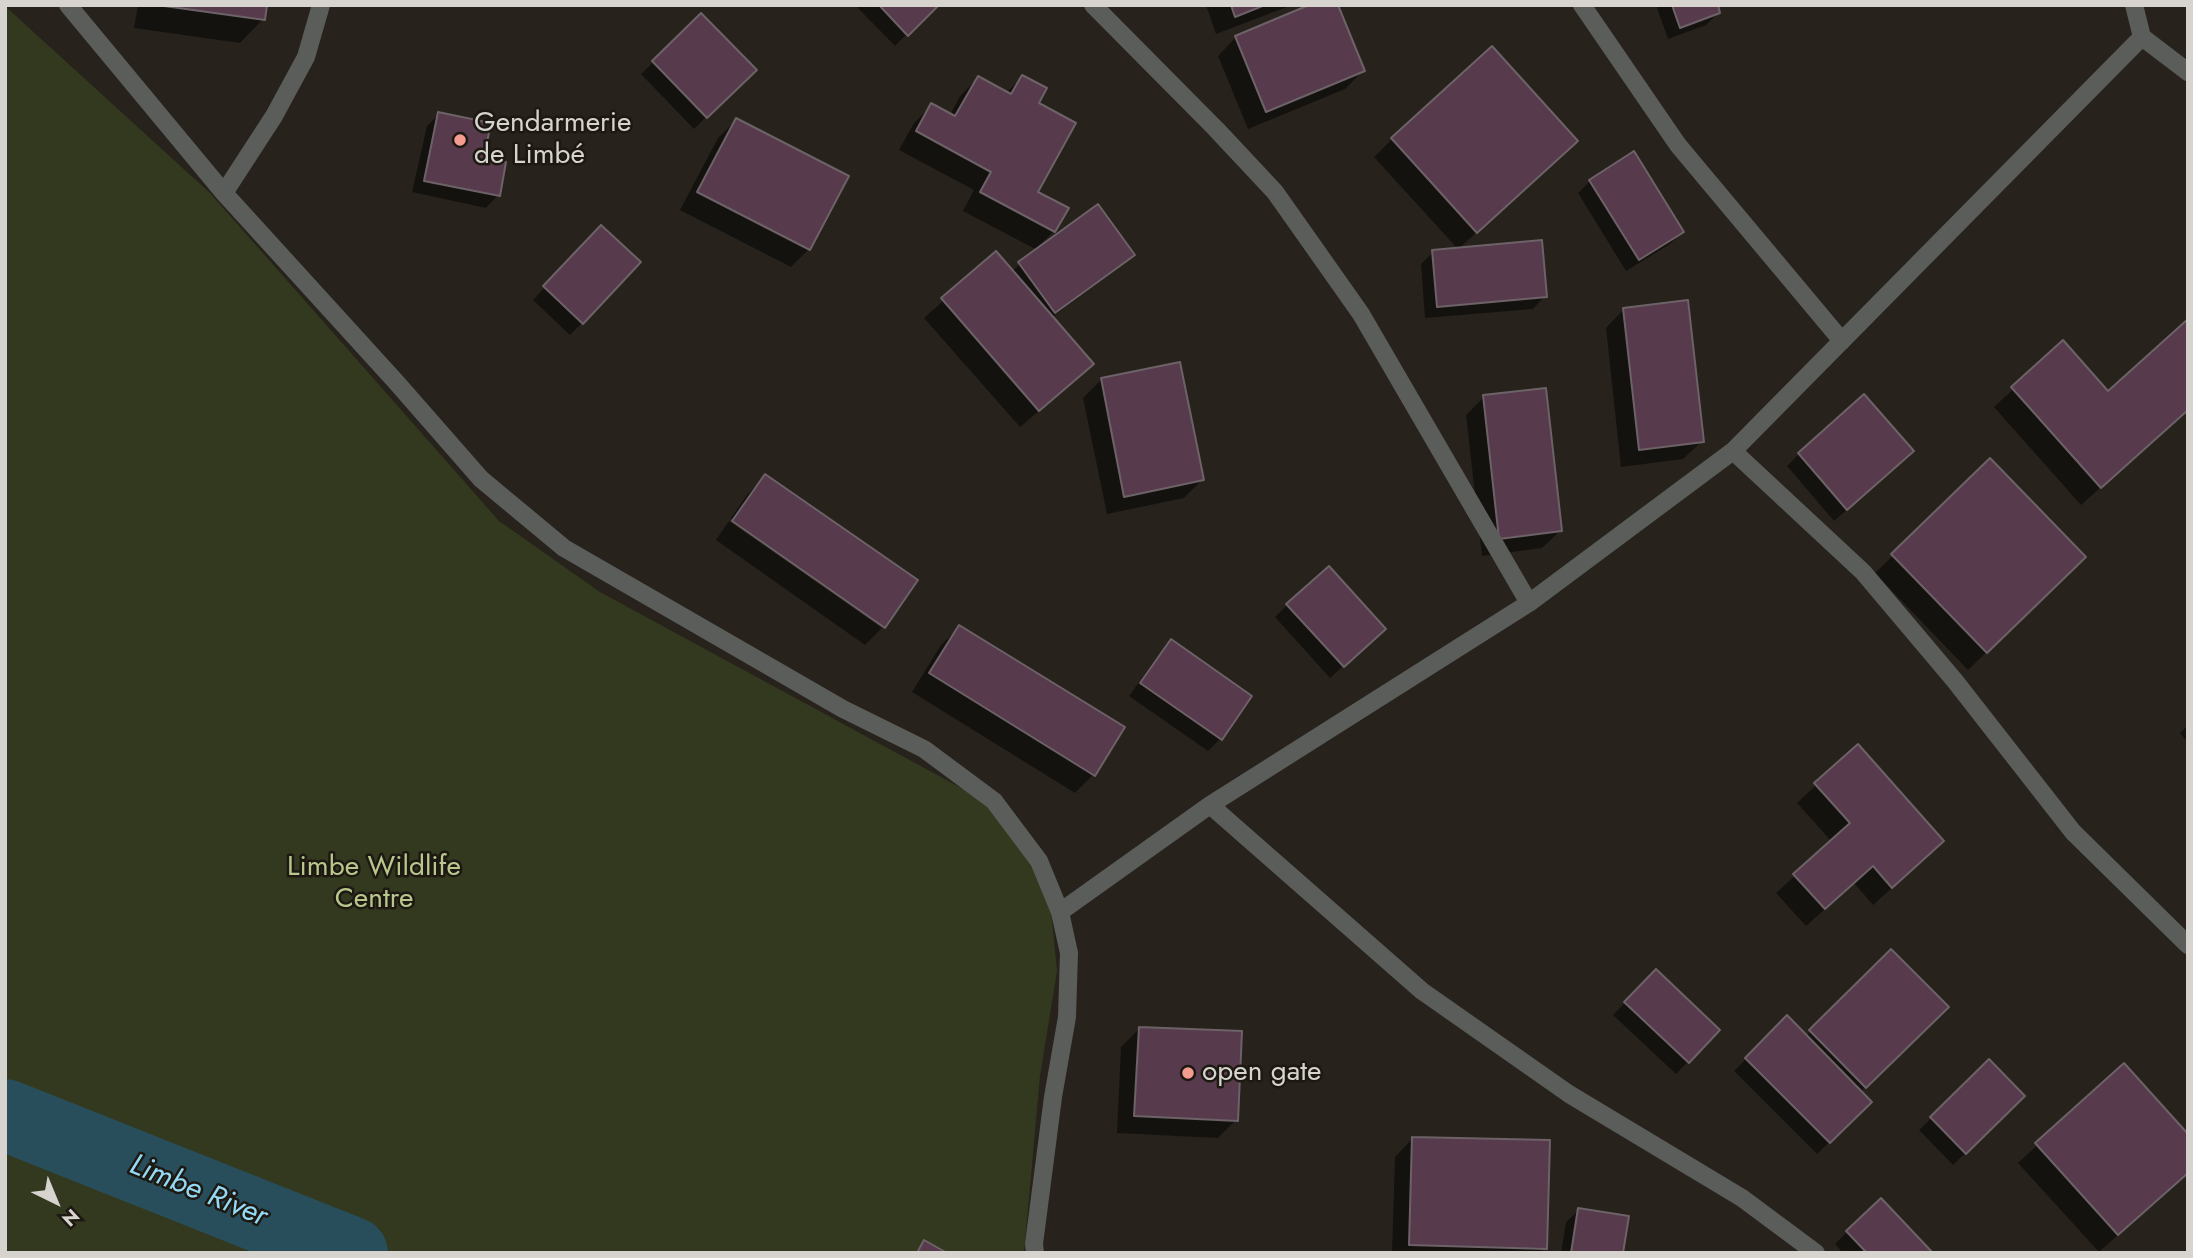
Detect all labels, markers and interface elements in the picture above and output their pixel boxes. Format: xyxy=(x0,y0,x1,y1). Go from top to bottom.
place label: Gendarmerie de Limbé xyxy=(474,107,631,173)
marker: Gendarmerie de Limbé xyxy=(452,132,468,148)
park label: Limbe Wildlife Centre xyxy=(287,851,461,917)
place label: open gate xyxy=(1202,1056,1321,1090)
marker: open gate xyxy=(1180,1065,1196,1081)
water label: Limbe River xyxy=(124,1148,272,1236)
north arrow xyxy=(21,1167,91,1237)
text: N xyxy=(56,1203,85,1233)

